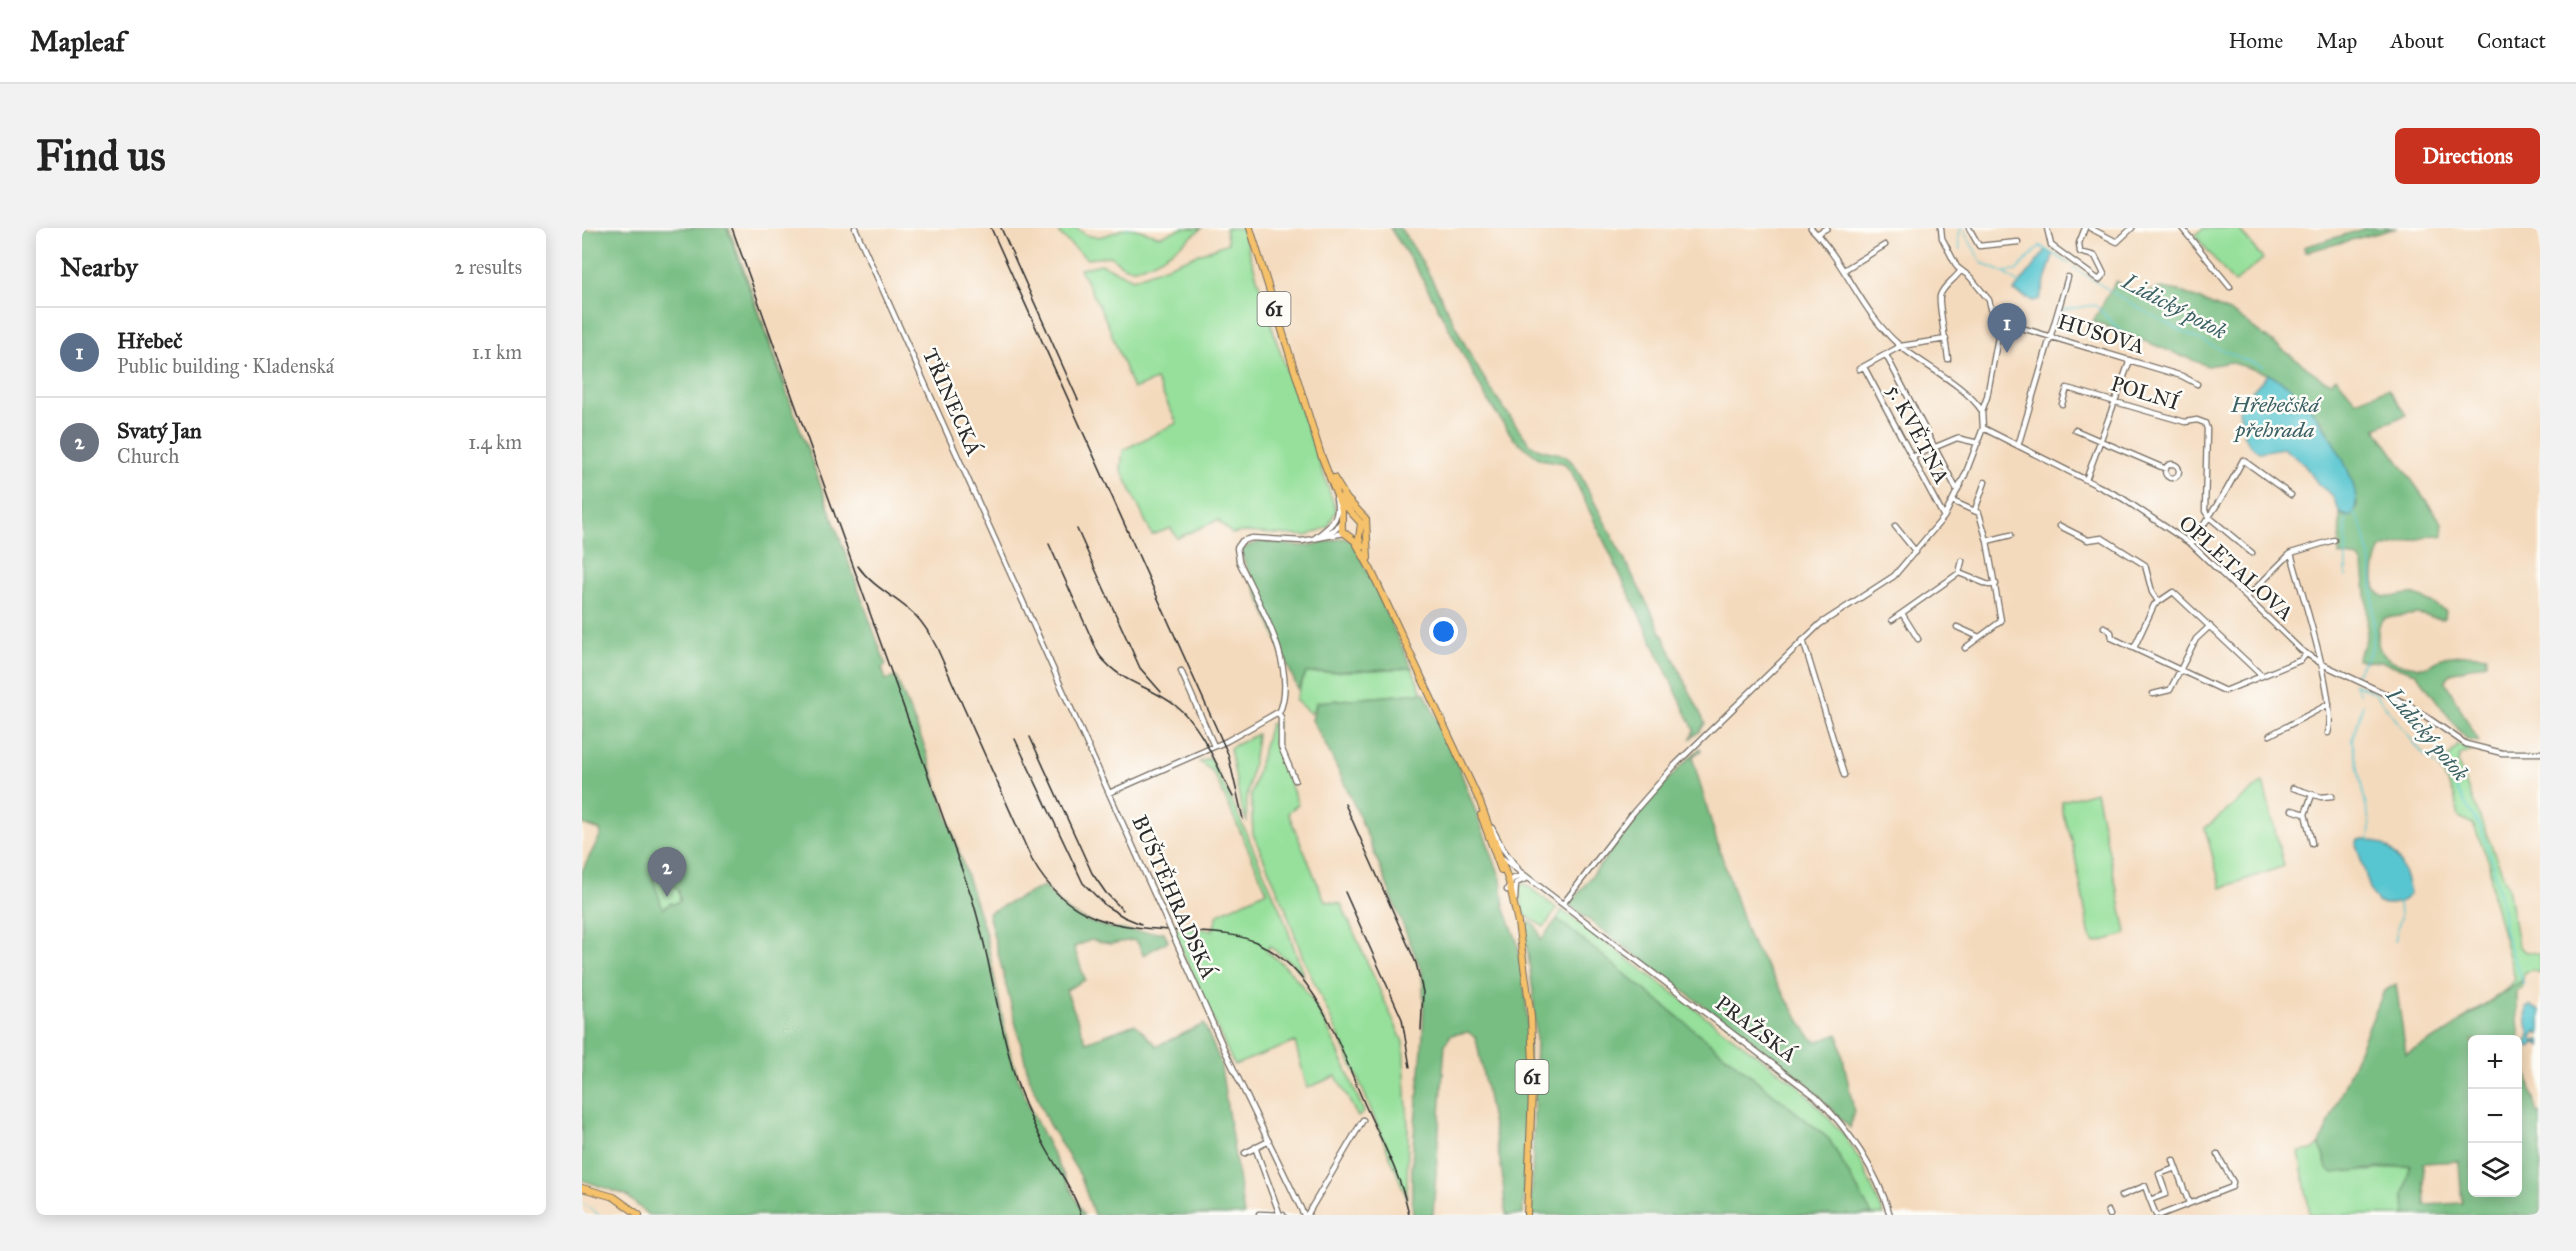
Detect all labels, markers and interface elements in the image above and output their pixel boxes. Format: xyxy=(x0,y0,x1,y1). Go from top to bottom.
text: Mapleaf xyxy=(30,24,125,59)
text: Home xyxy=(2228,28,2283,54)
text: Map xyxy=(2316,28,2357,54)
text: About xyxy=(2390,28,2444,54)
text: Contact xyxy=(2477,28,2546,54)
button: Directions xyxy=(2395,128,2540,184)
text: Find us xyxy=(36,130,166,182)
text: Nearby xyxy=(60,251,138,283)
text: 2 results xyxy=(454,255,522,279)
water label: Lidický potok xyxy=(2117,267,2232,345)
road number: 61 xyxy=(1258,292,1290,326)
pin: 1 xyxy=(1988,304,2026,353)
street label: HUSOVA xyxy=(2054,308,2148,360)
text: Hřebeč xyxy=(117,327,182,354)
text: 1 xyxy=(76,340,83,364)
text: 1.1 km xyxy=(472,340,522,364)
street label: TŘINECKÁ xyxy=(917,344,987,460)
text: Public building · Kladenská xyxy=(117,354,334,378)
street label: POLNÍ xyxy=(2108,369,2184,416)
street label: 5. KVĚTNA xyxy=(1881,380,1955,488)
water label: Hřebečská přehrada xyxy=(2230,391,2322,443)
text: Svatý Jan xyxy=(117,417,202,444)
text: 2 xyxy=(75,430,84,454)
text: 1.4 km xyxy=(468,430,522,454)
text: Church xyxy=(117,444,179,468)
street label: OPLETALOVA xyxy=(2173,510,2299,626)
your location xyxy=(1429,617,1458,646)
water label: Lidický potok xyxy=(2380,681,2475,787)
street label: BUŠTĚHRADSKÁ xyxy=(1126,811,1222,983)
pin: 2 xyxy=(648,848,686,897)
street label: PRAŽSKÁ xyxy=(1710,989,1802,1068)
map controls xyxy=(2468,1035,2522,1197)
button: + xyxy=(2468,1035,2522,1089)
road number: 61 xyxy=(1516,1060,1548,1094)
button: − xyxy=(2468,1089,2522,1143)
button: layers xyxy=(2468,1143,2522,1197)

